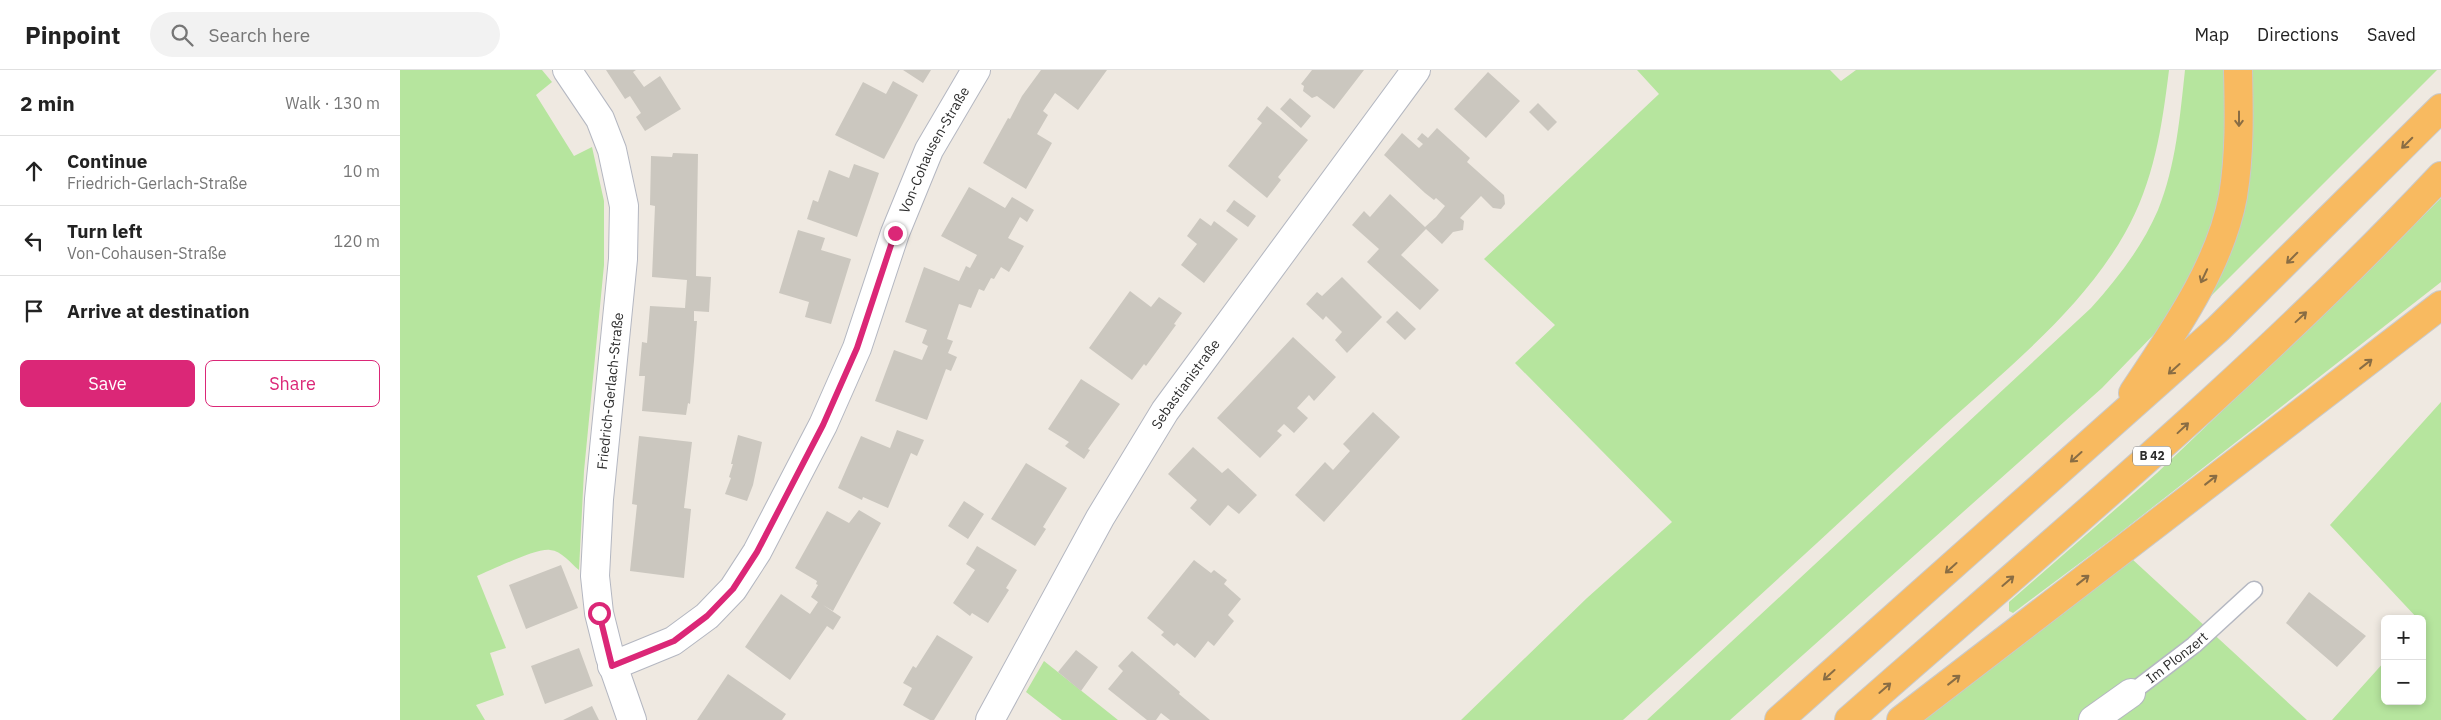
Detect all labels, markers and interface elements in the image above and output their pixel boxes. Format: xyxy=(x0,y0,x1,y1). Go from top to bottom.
search box xyxy=(150,12,500,57)
text: Pinpoint xyxy=(25,19,120,51)
icon: search xyxy=(168,21,196,49)
text: Search here xyxy=(208,23,310,47)
text: Map xyxy=(2194,23,2229,46)
text: Directions xyxy=(2257,23,2339,46)
text: Saved xyxy=(2367,23,2416,46)
street label: Von-Cohausen-Straße xyxy=(895,83,973,216)
text: 2 min xyxy=(20,89,75,117)
text: Walk · 130 m xyxy=(285,93,380,113)
one-way arrow xyxy=(2234,110,2244,126)
one-way arrow xyxy=(2401,137,2413,150)
text: Continue xyxy=(67,149,147,173)
icon: ahead xyxy=(20,157,48,185)
text: 10 m xyxy=(343,161,380,181)
text: Friedrich-Gerlach-Straße xyxy=(67,173,247,193)
text: Turn left xyxy=(67,219,143,243)
route end xyxy=(884,222,907,245)
icon: left xyxy=(20,227,48,255)
text: 120 m xyxy=(333,231,380,251)
text: Von-Cohausen-Straße xyxy=(67,243,227,263)
one-way arrow xyxy=(2286,252,2298,264)
one-way arrow xyxy=(2199,268,2208,283)
icon: arrive xyxy=(20,297,48,325)
text: Arrive at destination xyxy=(67,299,250,323)
street label: Friedrich-Gerlach-Straße xyxy=(593,311,627,470)
one-way arrow xyxy=(2295,311,2308,323)
street label: Sebastianistraße xyxy=(1147,335,1224,432)
one-way arrow xyxy=(2359,358,2372,369)
button: Save xyxy=(20,360,195,407)
button: Share xyxy=(205,360,380,407)
one-way arrow xyxy=(2167,363,2180,375)
one-way arrow xyxy=(2177,422,2190,434)
road number: B 42 xyxy=(2133,446,2171,466)
one-way arrow xyxy=(2070,451,2083,462)
one-way arrow xyxy=(2204,475,2217,486)
one-way arrow xyxy=(1945,562,1958,573)
one-way arrow xyxy=(2001,575,2014,587)
one-way arrow xyxy=(2076,575,2089,586)
route start xyxy=(588,602,611,625)
map controls xyxy=(2381,615,2426,705)
button: + xyxy=(2381,615,2426,660)
street label: Im Plonzert xyxy=(2142,628,2212,687)
button: − xyxy=(2381,660,2426,705)
one-way arrow xyxy=(1823,670,1836,681)
one-way arrow xyxy=(1947,674,1960,685)
one-way arrow xyxy=(1879,682,1892,694)

